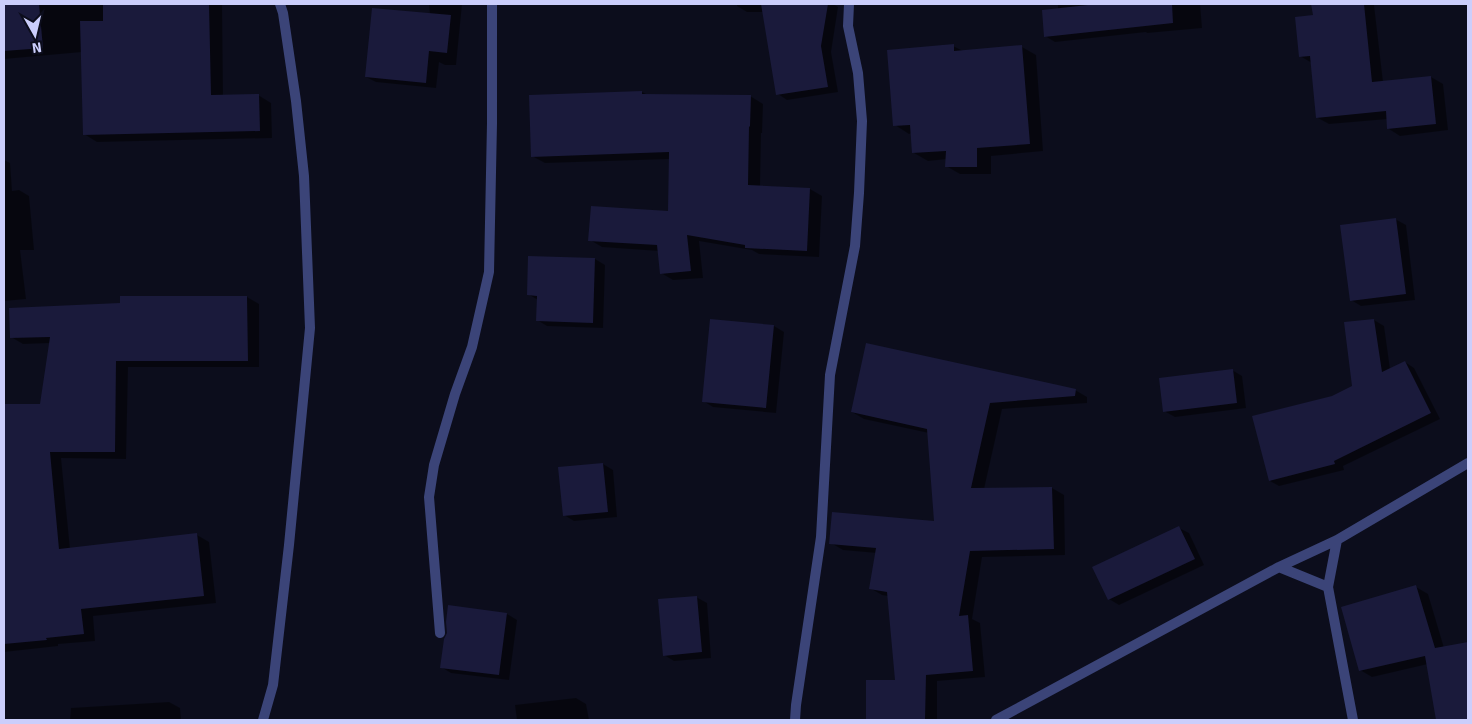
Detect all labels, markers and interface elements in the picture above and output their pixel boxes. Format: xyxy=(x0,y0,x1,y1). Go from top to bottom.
north arrow xyxy=(10,10,60,60)
text: N xyxy=(31,38,43,56)

